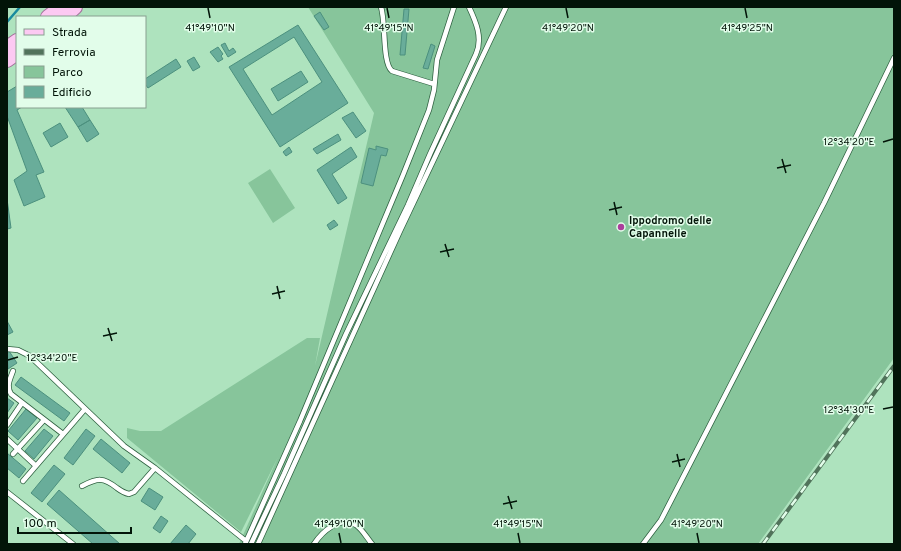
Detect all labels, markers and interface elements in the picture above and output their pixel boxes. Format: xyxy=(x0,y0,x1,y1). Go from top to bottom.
legend xyxy=(16,16,146,108)
text: 41°49'10"N xyxy=(185,22,235,35)
text: 41°49'15"N xyxy=(364,22,414,35)
text: 41°49'20"N xyxy=(542,22,594,35)
text: 41°49'25"N xyxy=(721,22,773,35)
text: Strada xyxy=(52,25,87,41)
text: Ferrovia xyxy=(52,45,95,61)
text: Parco xyxy=(52,65,83,81)
text: Edificio xyxy=(52,85,92,101)
text: 12°34'20"E xyxy=(824,136,874,149)
place label: Ippodromo delle Capannelle xyxy=(629,214,712,241)
marker: Ippodromo delle Capannelle xyxy=(616,222,626,232)
text: 12°34'20"E xyxy=(27,352,77,365)
text: 12°34'30"E xyxy=(824,404,874,417)
scale bar xyxy=(18,509,131,535)
text: 100 m xyxy=(24,516,57,532)
text: 41°49'10"N xyxy=(314,518,364,531)
text: 41°49'15"N xyxy=(493,518,543,531)
text: 41°49'20"N xyxy=(671,518,723,531)

